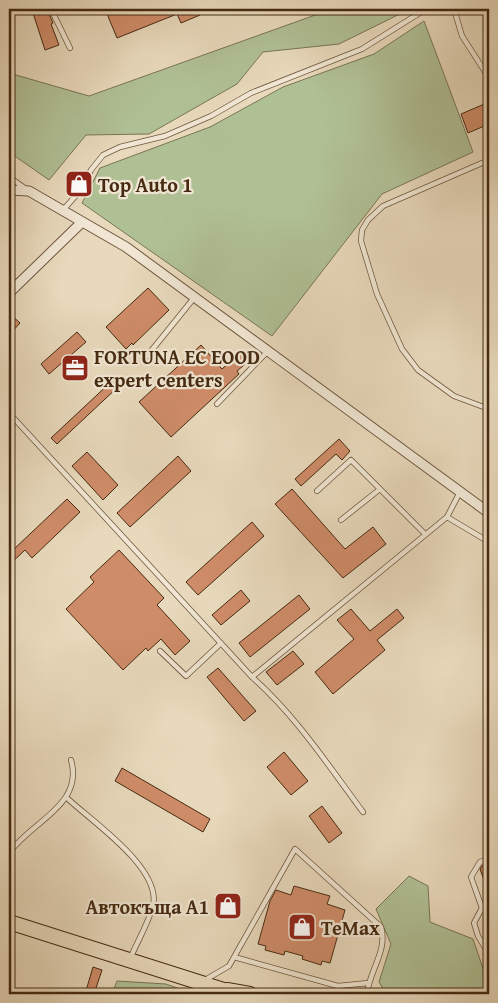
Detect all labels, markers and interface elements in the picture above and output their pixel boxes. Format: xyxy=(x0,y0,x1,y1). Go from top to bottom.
shop icon: Top Auto 1 xyxy=(64,169,94,199)
place label: Top Auto 1 xyxy=(98,170,193,199)
place label: FORTUNA EC EOOD expert centers xyxy=(94,342,260,394)
office icon: FORTUNA EC EOOD expert centers xyxy=(60,353,90,383)
shop icon: Автокъща А1 xyxy=(213,891,243,921)
place label: Автокъща А1 xyxy=(85,892,209,921)
shop icon: TeMax xyxy=(287,912,317,942)
place label: TeMax xyxy=(321,913,380,942)

